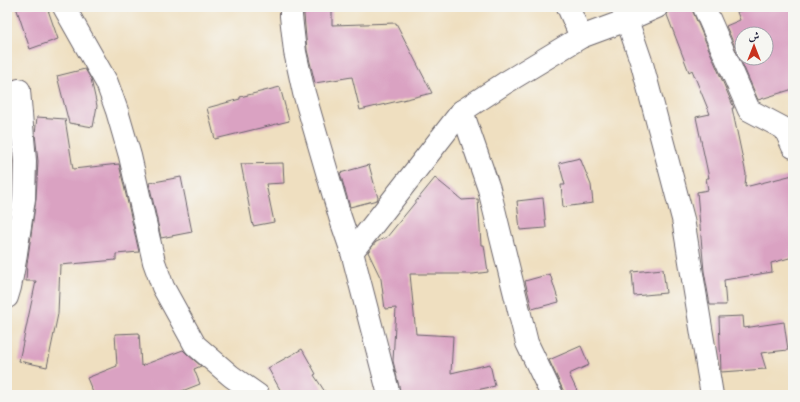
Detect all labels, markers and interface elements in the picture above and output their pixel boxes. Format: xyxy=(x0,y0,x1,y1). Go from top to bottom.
north arrow xyxy=(734,26,774,66)
text: ش xyxy=(749,30,760,43)

